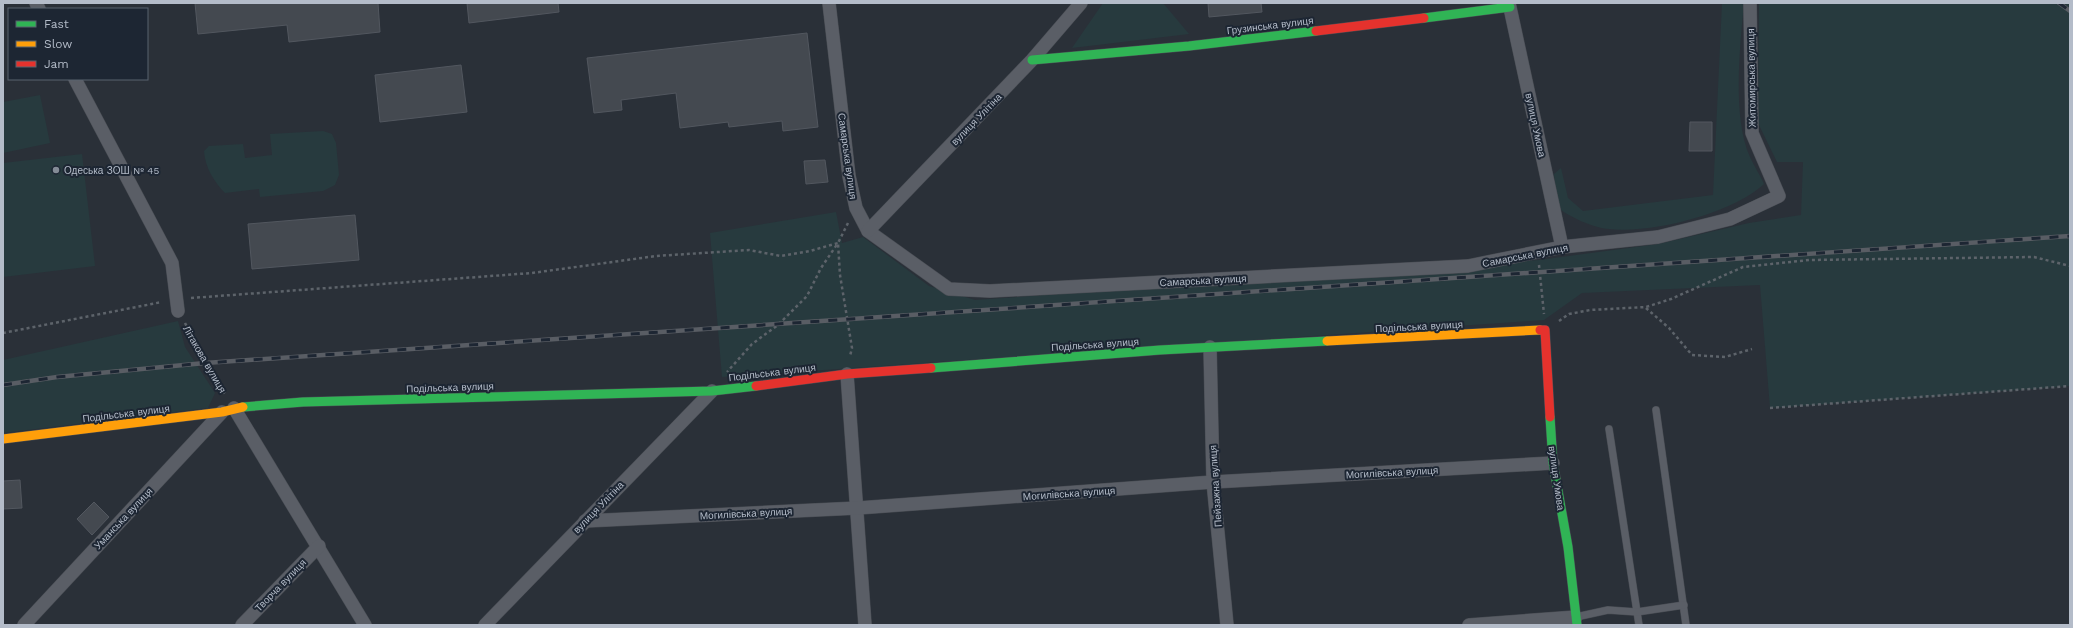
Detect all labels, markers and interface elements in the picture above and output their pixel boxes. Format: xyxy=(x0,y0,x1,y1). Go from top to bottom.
legend xyxy=(8,8,148,80)
street label: Грузинська вулиця xyxy=(1226,15,1314,36)
text: Fast xyxy=(44,17,69,31)
street label: Житомирська вулиця xyxy=(1745,28,1758,128)
text: Slow xyxy=(44,37,72,51)
text: Jam xyxy=(44,57,69,71)
street label: вулиця Улітіна xyxy=(949,91,1004,147)
street label: вулиця Умова xyxy=(1523,92,1548,158)
street label: Самарська вулиця xyxy=(836,112,859,200)
marker: Одеська ЗОШ № 45 xyxy=(51,165,61,175)
place label: Одеська ЗОШ № 45 xyxy=(64,165,159,176)
street label: Самарська вулиця xyxy=(1481,242,1569,269)
street label: Самарська вулиця xyxy=(1159,273,1247,288)
street label: Подільська вулиця xyxy=(1375,319,1463,334)
street label: Літакова вулиця xyxy=(181,324,228,395)
street label: Подільська вулиця xyxy=(1051,336,1139,353)
street label: Подільська вулиця xyxy=(728,362,816,383)
street label: Подільська вулиця xyxy=(406,380,494,395)
street label: Подільська вулиця xyxy=(82,403,170,424)
street label: Пейзажна вулиця xyxy=(1207,445,1224,527)
street label: вулиця Умова xyxy=(1547,445,1567,511)
street label: Могилівська вулиця xyxy=(1345,465,1439,480)
street label: вулиця Улітіна xyxy=(571,479,626,535)
street label: Уманська вулиця xyxy=(92,485,155,551)
street label: Могилівська вулиця xyxy=(1022,485,1116,502)
street label: Могилівська вулиця xyxy=(699,506,793,521)
street label: Творча вулиця xyxy=(253,557,308,614)

